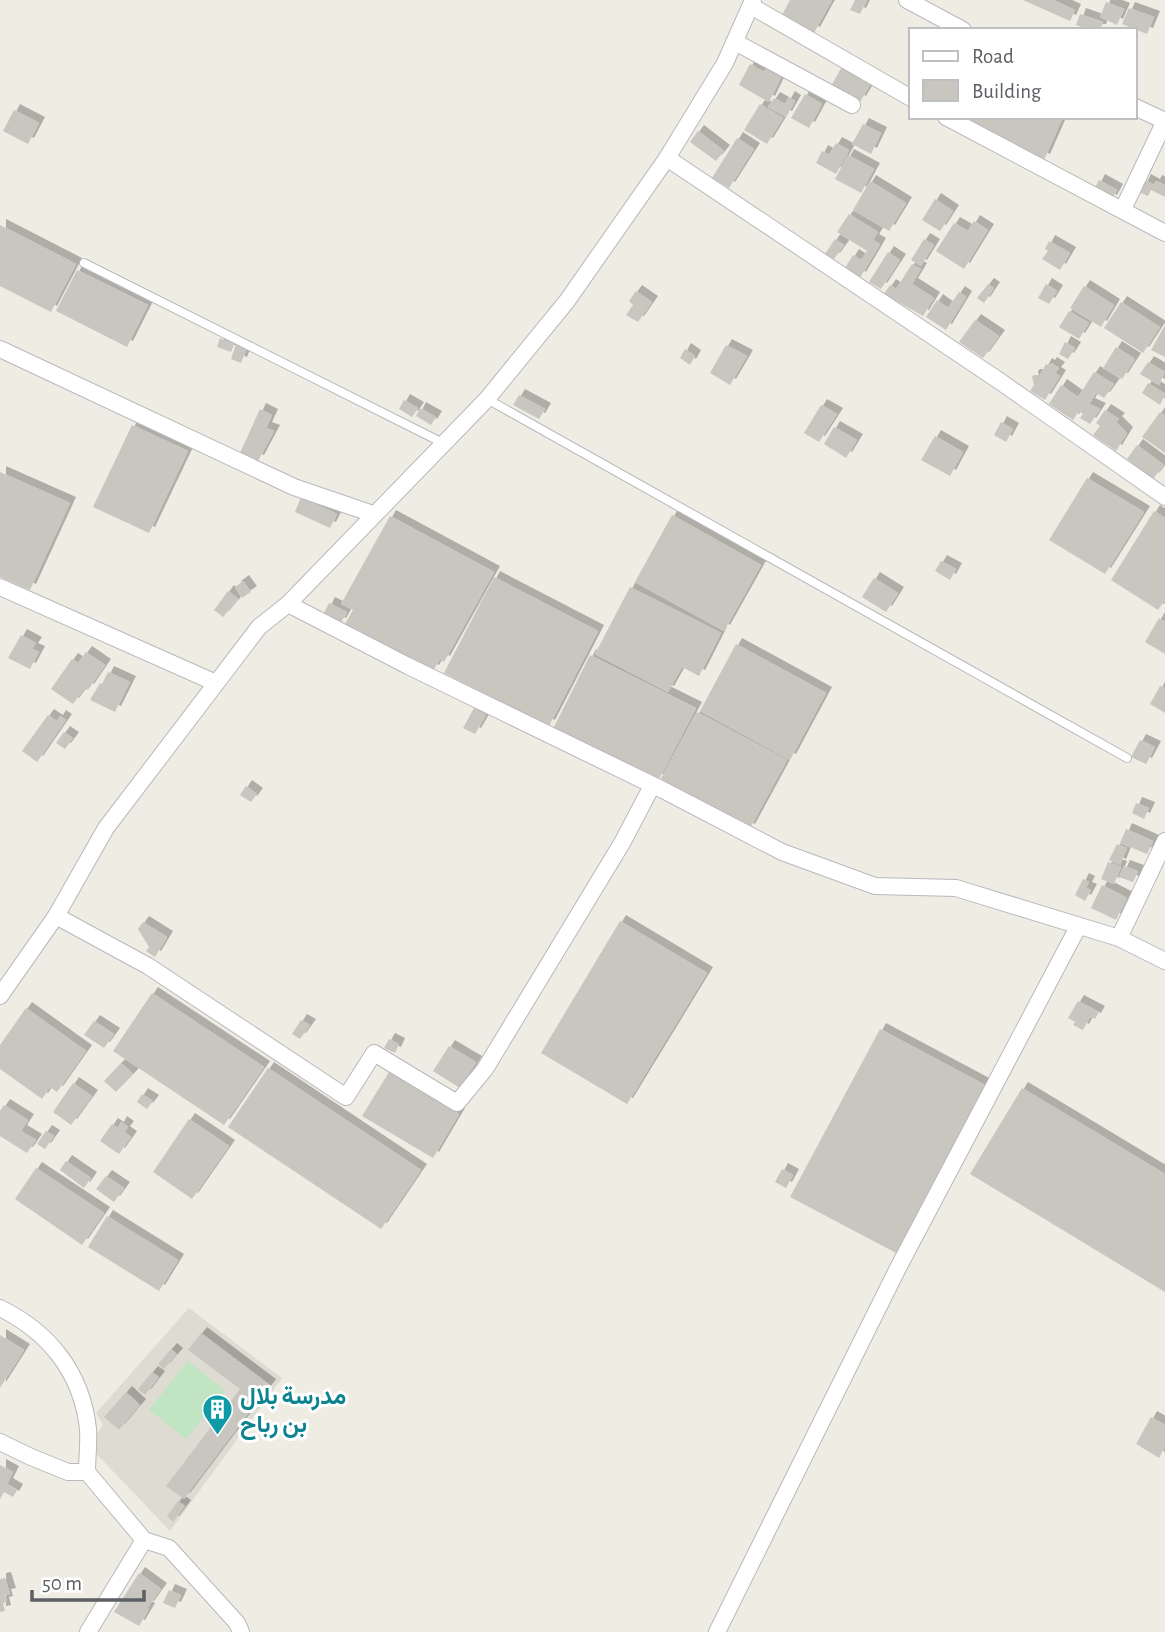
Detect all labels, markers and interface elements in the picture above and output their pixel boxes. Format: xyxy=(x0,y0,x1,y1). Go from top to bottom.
legend xyxy=(909,28,1137,119)
text: Road xyxy=(972,46,1014,67)
text: Building xyxy=(972,81,1042,102)
place label: مدرسة بلال بن رباح xyxy=(240,1385,346,1440)
building icon: مدرسة بلال بن رباح xyxy=(200,1393,234,1437)
scale bar xyxy=(32,1558,144,1602)
text: 50 m xyxy=(42,1573,82,1594)

